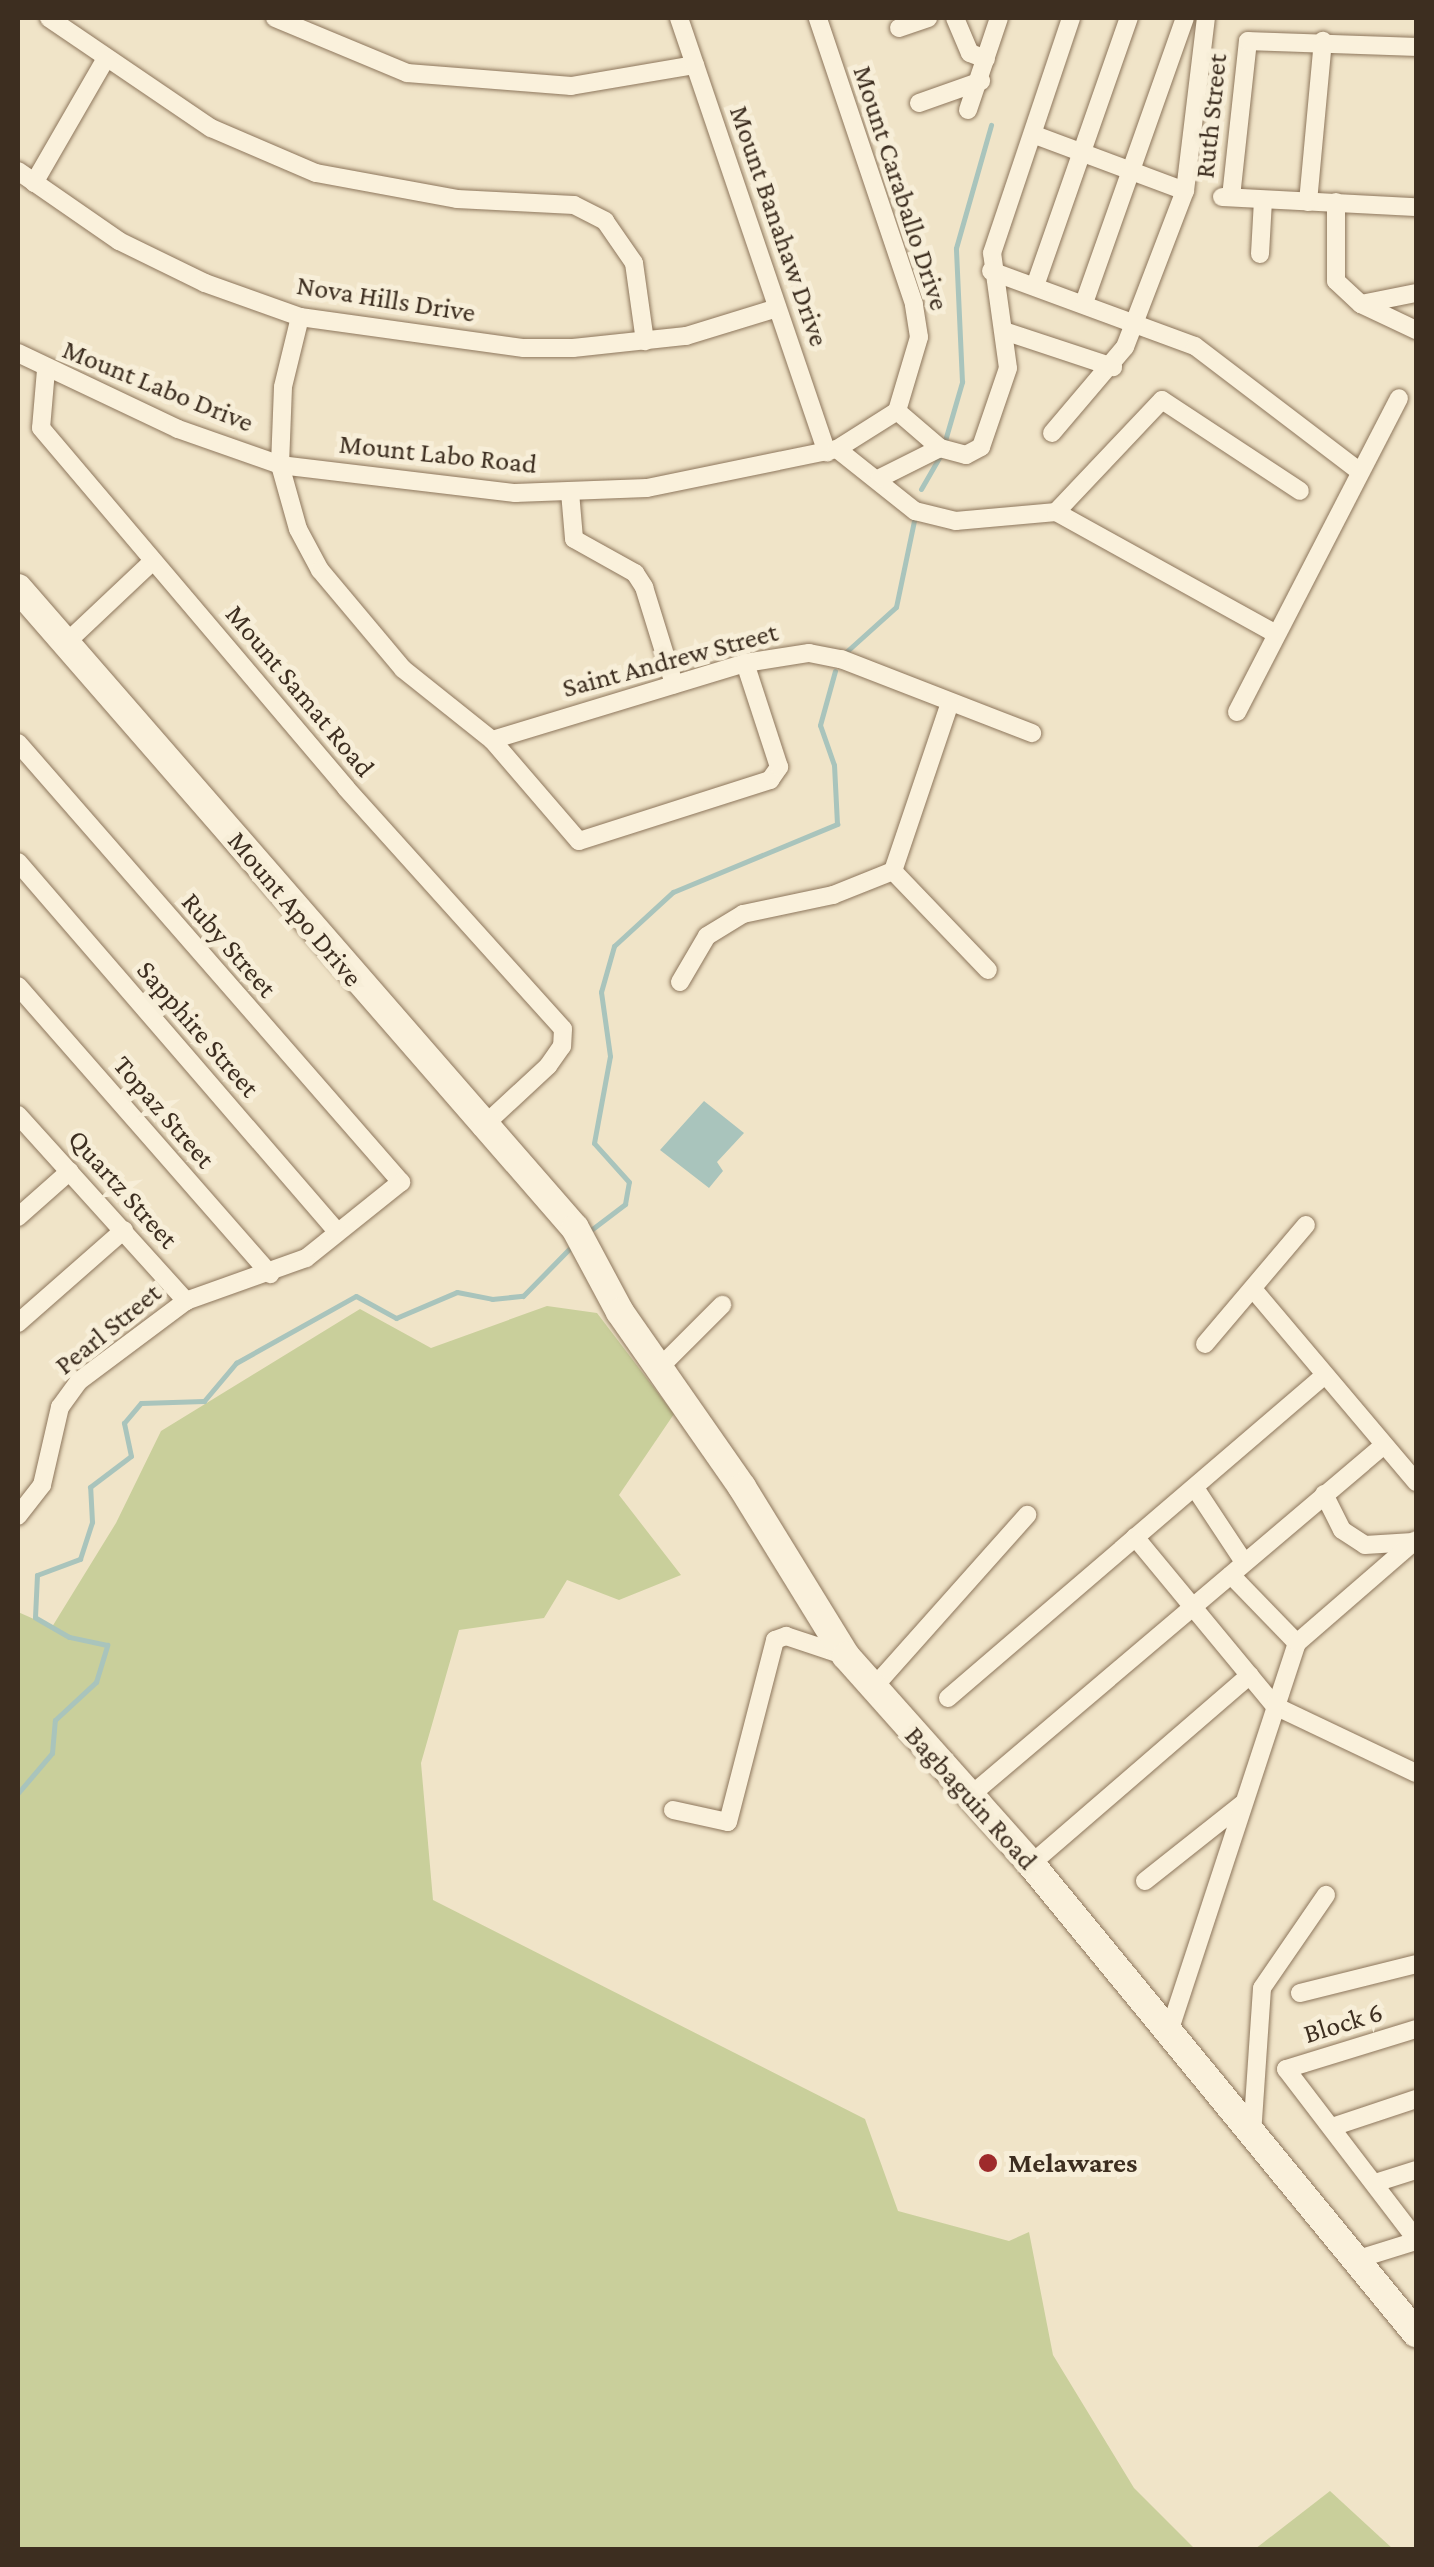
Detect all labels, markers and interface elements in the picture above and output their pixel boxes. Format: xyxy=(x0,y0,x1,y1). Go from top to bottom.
street label: Ruth Street xyxy=(1188,52,1234,180)
street label: Mount Caraballo Drive xyxy=(846,61,956,315)
street label: Mount Banahaw Drive xyxy=(722,101,836,351)
street label: Nova Hills Drive xyxy=(294,268,478,330)
street label: Mount Labo Drive xyxy=(58,332,258,440)
street label: Mount Labo Road xyxy=(337,427,539,481)
street label: Mount Samat Road xyxy=(218,598,382,784)
street label: Saint Andrew Street xyxy=(559,615,781,705)
street label: Mount Apo Drive xyxy=(220,825,370,993)
street label: Ruby Street xyxy=(174,886,284,1004)
street label: Sapphire Street xyxy=(129,954,267,1104)
street label: Topaz Street xyxy=(106,1049,222,1175)
street label: Quartz Street xyxy=(61,1123,185,1255)
street label: Pearl Street xyxy=(48,1276,168,1382)
street label: Bagbaguin Road xyxy=(898,1719,1044,1877)
street label: Block 6 xyxy=(1299,1995,1387,2051)
place label: Melawares xyxy=(1008,2146,1138,2180)
marker: Melawares xyxy=(977,2152,999,2174)

